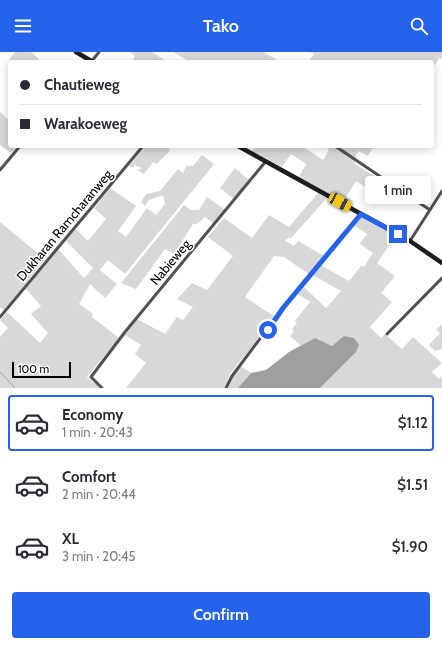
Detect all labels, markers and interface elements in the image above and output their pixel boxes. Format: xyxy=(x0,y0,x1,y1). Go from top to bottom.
icon: menu xyxy=(12,15,34,37)
text: Tako xyxy=(203,15,239,37)
icon: search xyxy=(408,15,430,37)
text: Chautieweg xyxy=(44,76,120,94)
text: Warakoeweg xyxy=(44,115,127,133)
street label: Dukharan Ramcharanweg xyxy=(13,166,116,284)
callout: 1 min xyxy=(365,176,431,204)
text: 1 min xyxy=(383,182,413,198)
car xyxy=(327,191,353,213)
route end xyxy=(389,225,407,243)
street label: Nabieweg xyxy=(146,236,194,288)
route start xyxy=(259,321,277,339)
scale bar xyxy=(12,360,71,379)
text: 100 m xyxy=(18,362,49,376)
icon: car xyxy=(14,405,50,441)
text: Economy xyxy=(62,406,123,424)
text: $1.12 xyxy=(398,414,428,432)
text: 1 min · 20:43 xyxy=(62,424,133,440)
icon: car xyxy=(14,467,50,503)
text: Comfort xyxy=(62,468,116,486)
text: $1.51 xyxy=(397,476,428,494)
text: 2 min · 20:44 xyxy=(62,486,136,502)
icon: car xyxy=(14,529,50,565)
text: XL xyxy=(62,530,79,548)
text: $1.90 xyxy=(392,538,428,556)
text: 3 min · 20:45 xyxy=(62,548,135,564)
button: Confirm xyxy=(12,592,430,638)

